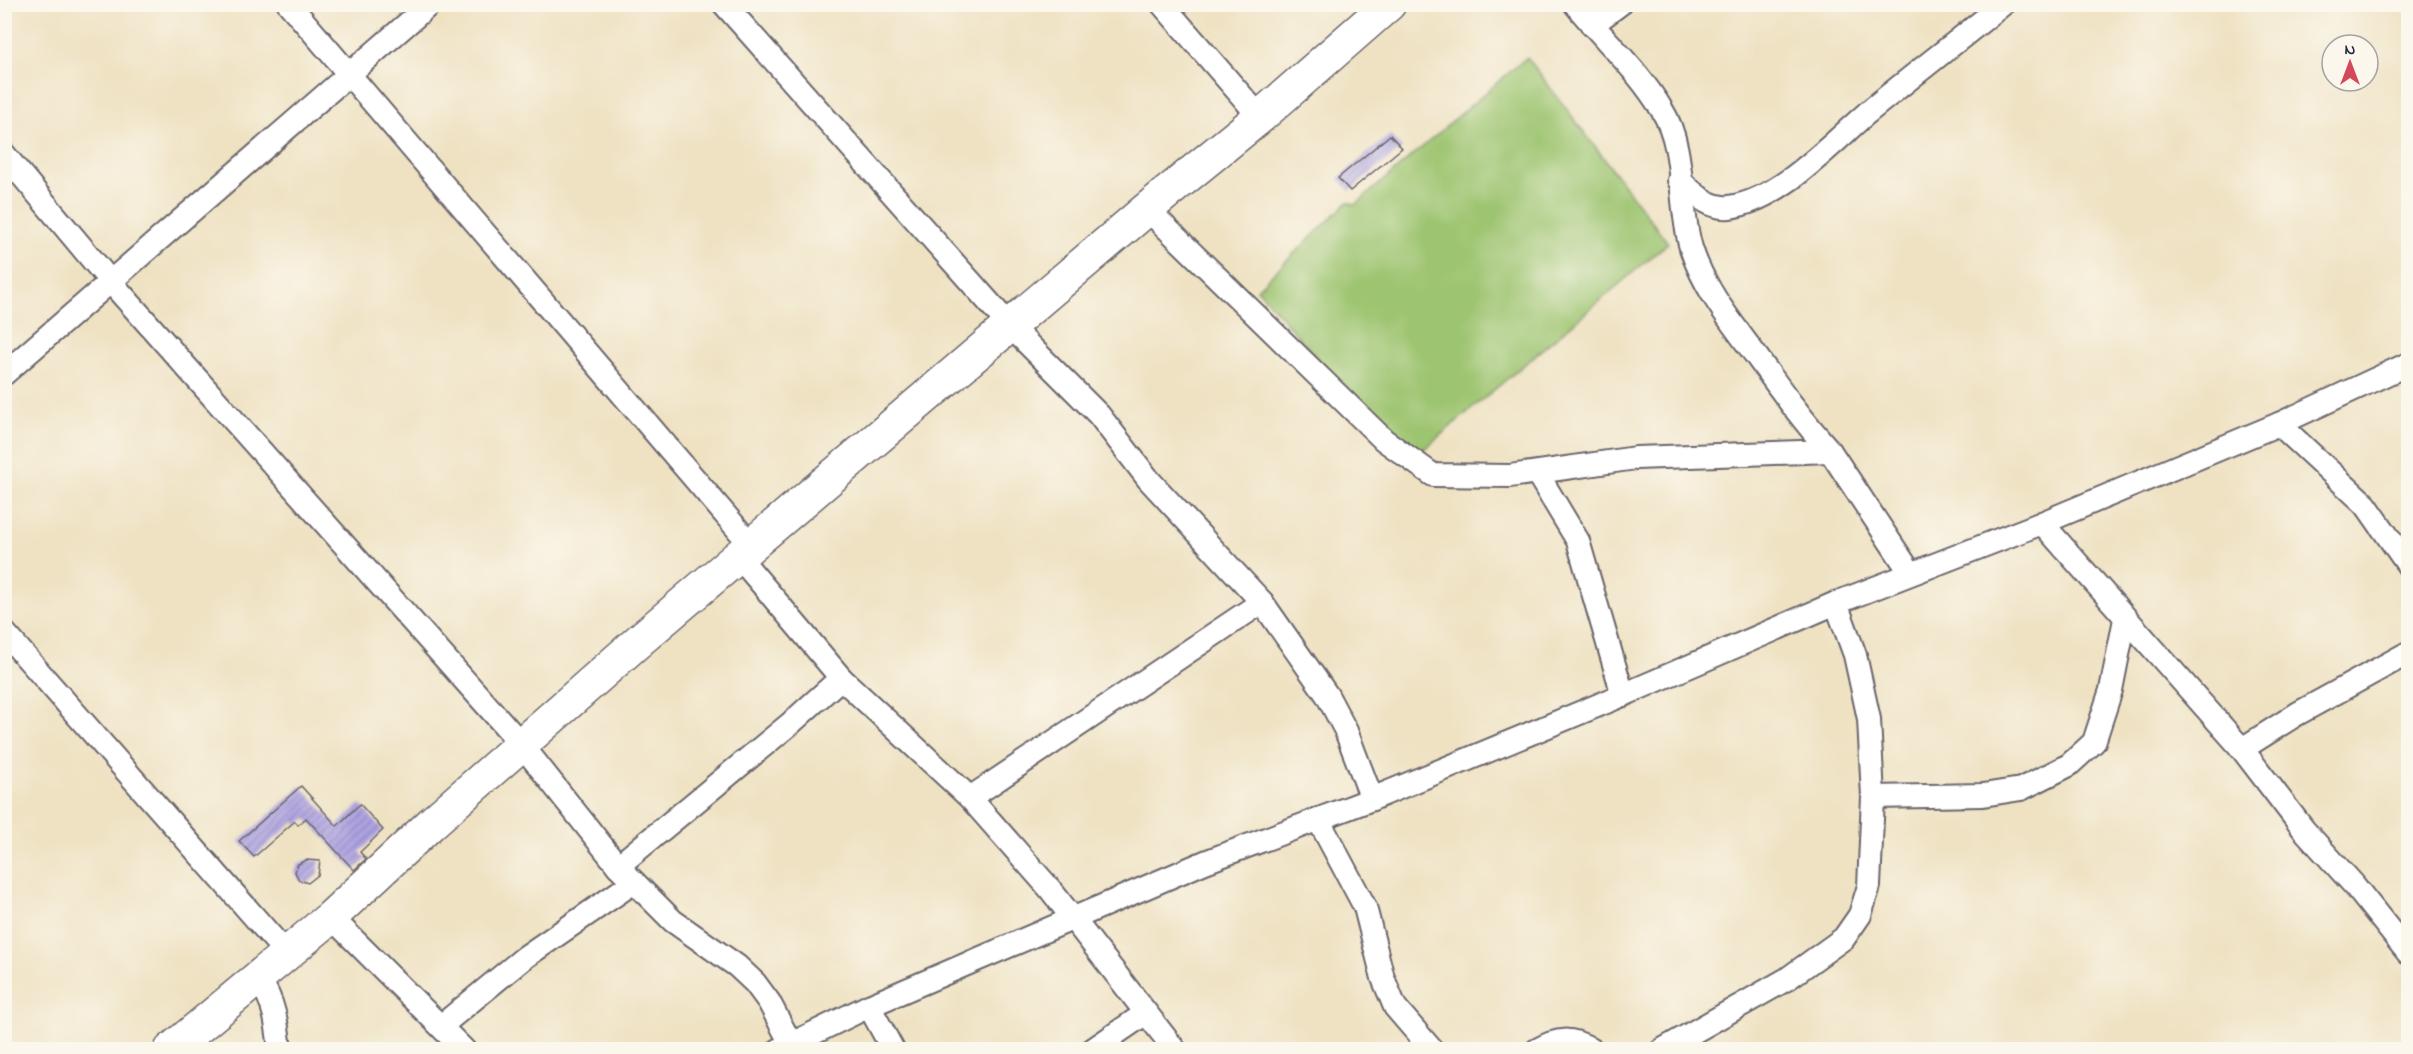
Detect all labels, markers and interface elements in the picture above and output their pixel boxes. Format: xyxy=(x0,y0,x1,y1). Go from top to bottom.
north arrow xyxy=(2320,33,2380,93)
text: N xyxy=(2345,38,2356,62)

